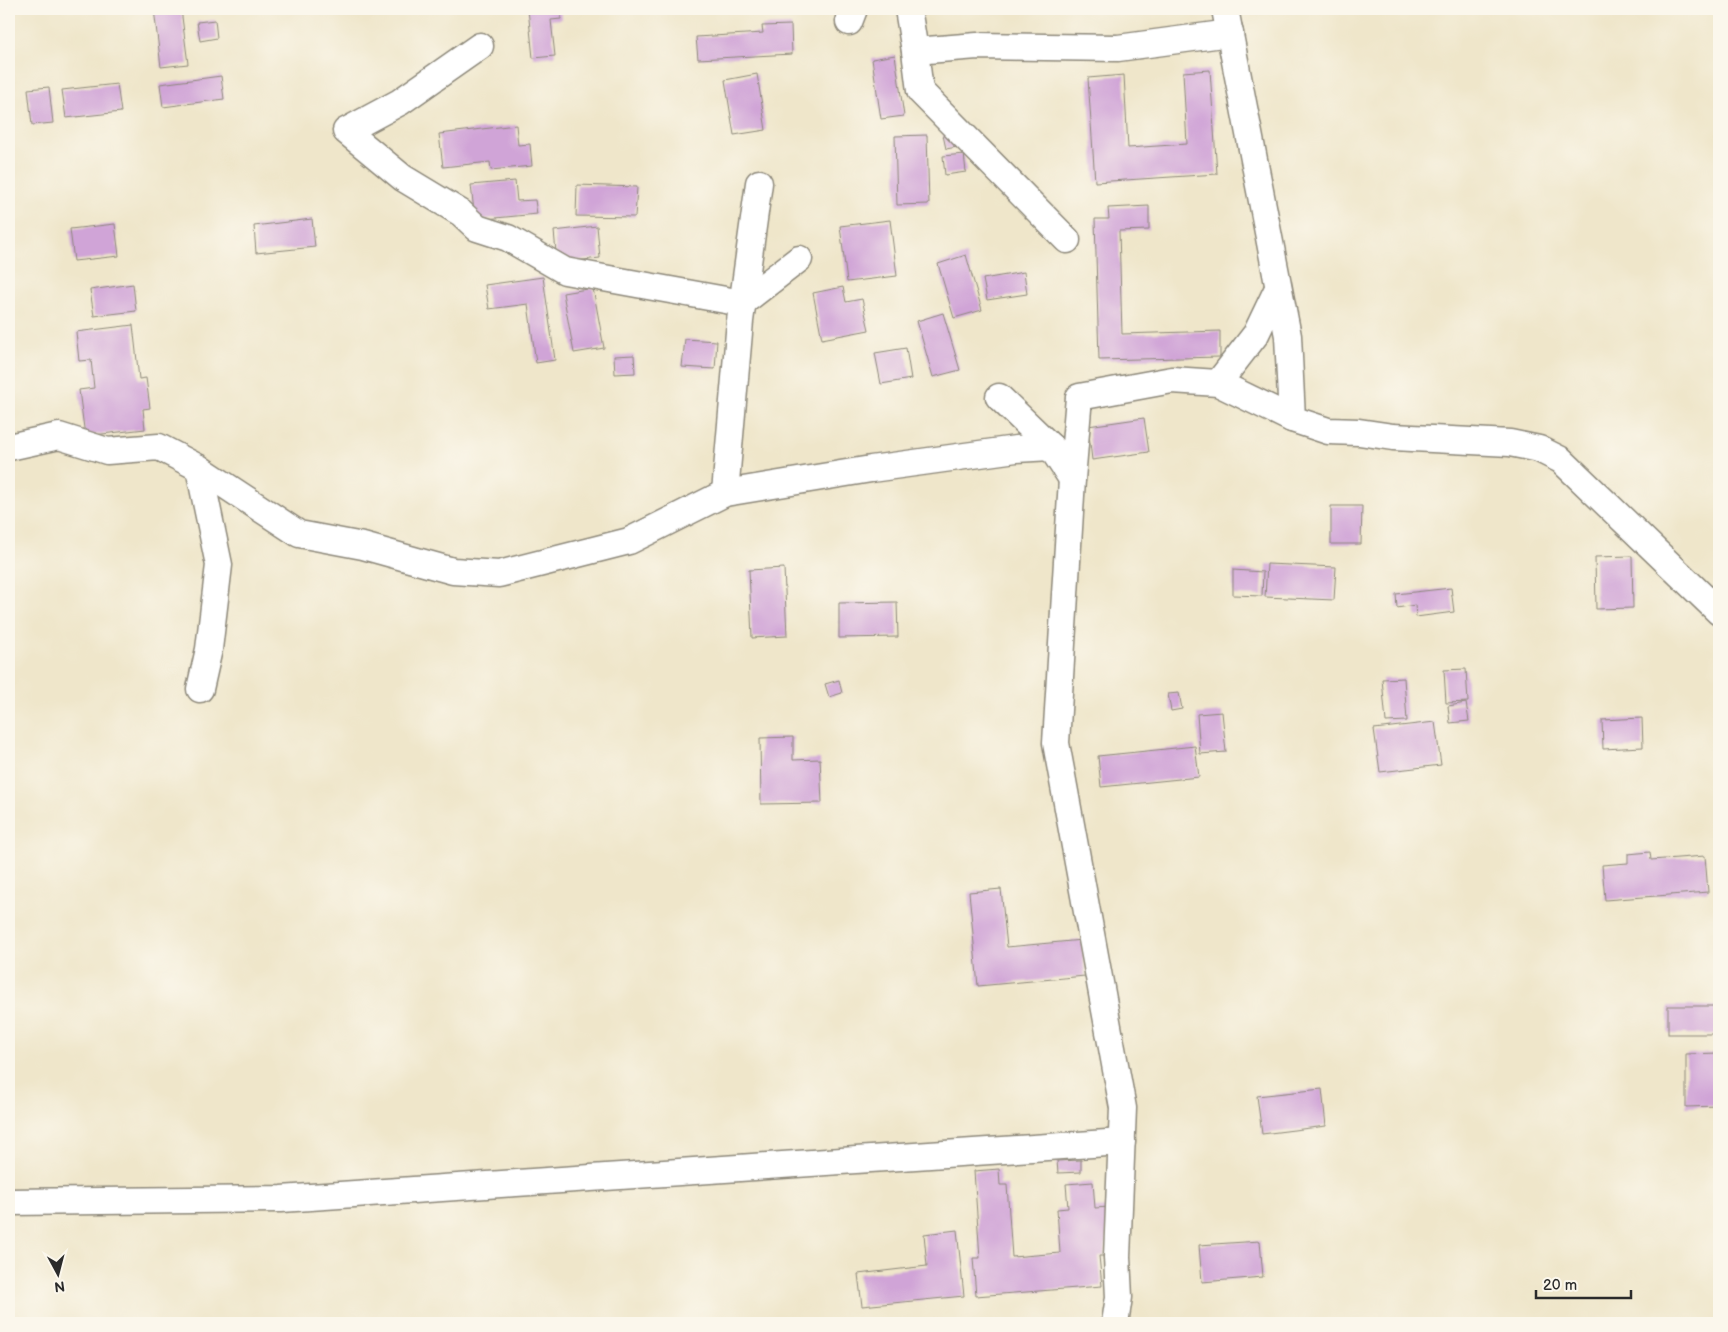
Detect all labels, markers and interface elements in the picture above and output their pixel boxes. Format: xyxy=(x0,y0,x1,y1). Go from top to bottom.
north arrow xyxy=(32,1250,82,1300)
scale bar xyxy=(1536,1267,1630,1299)
text: 20 m xyxy=(1543,1276,1577,1295)
text: N xyxy=(53,1277,66,1295)

